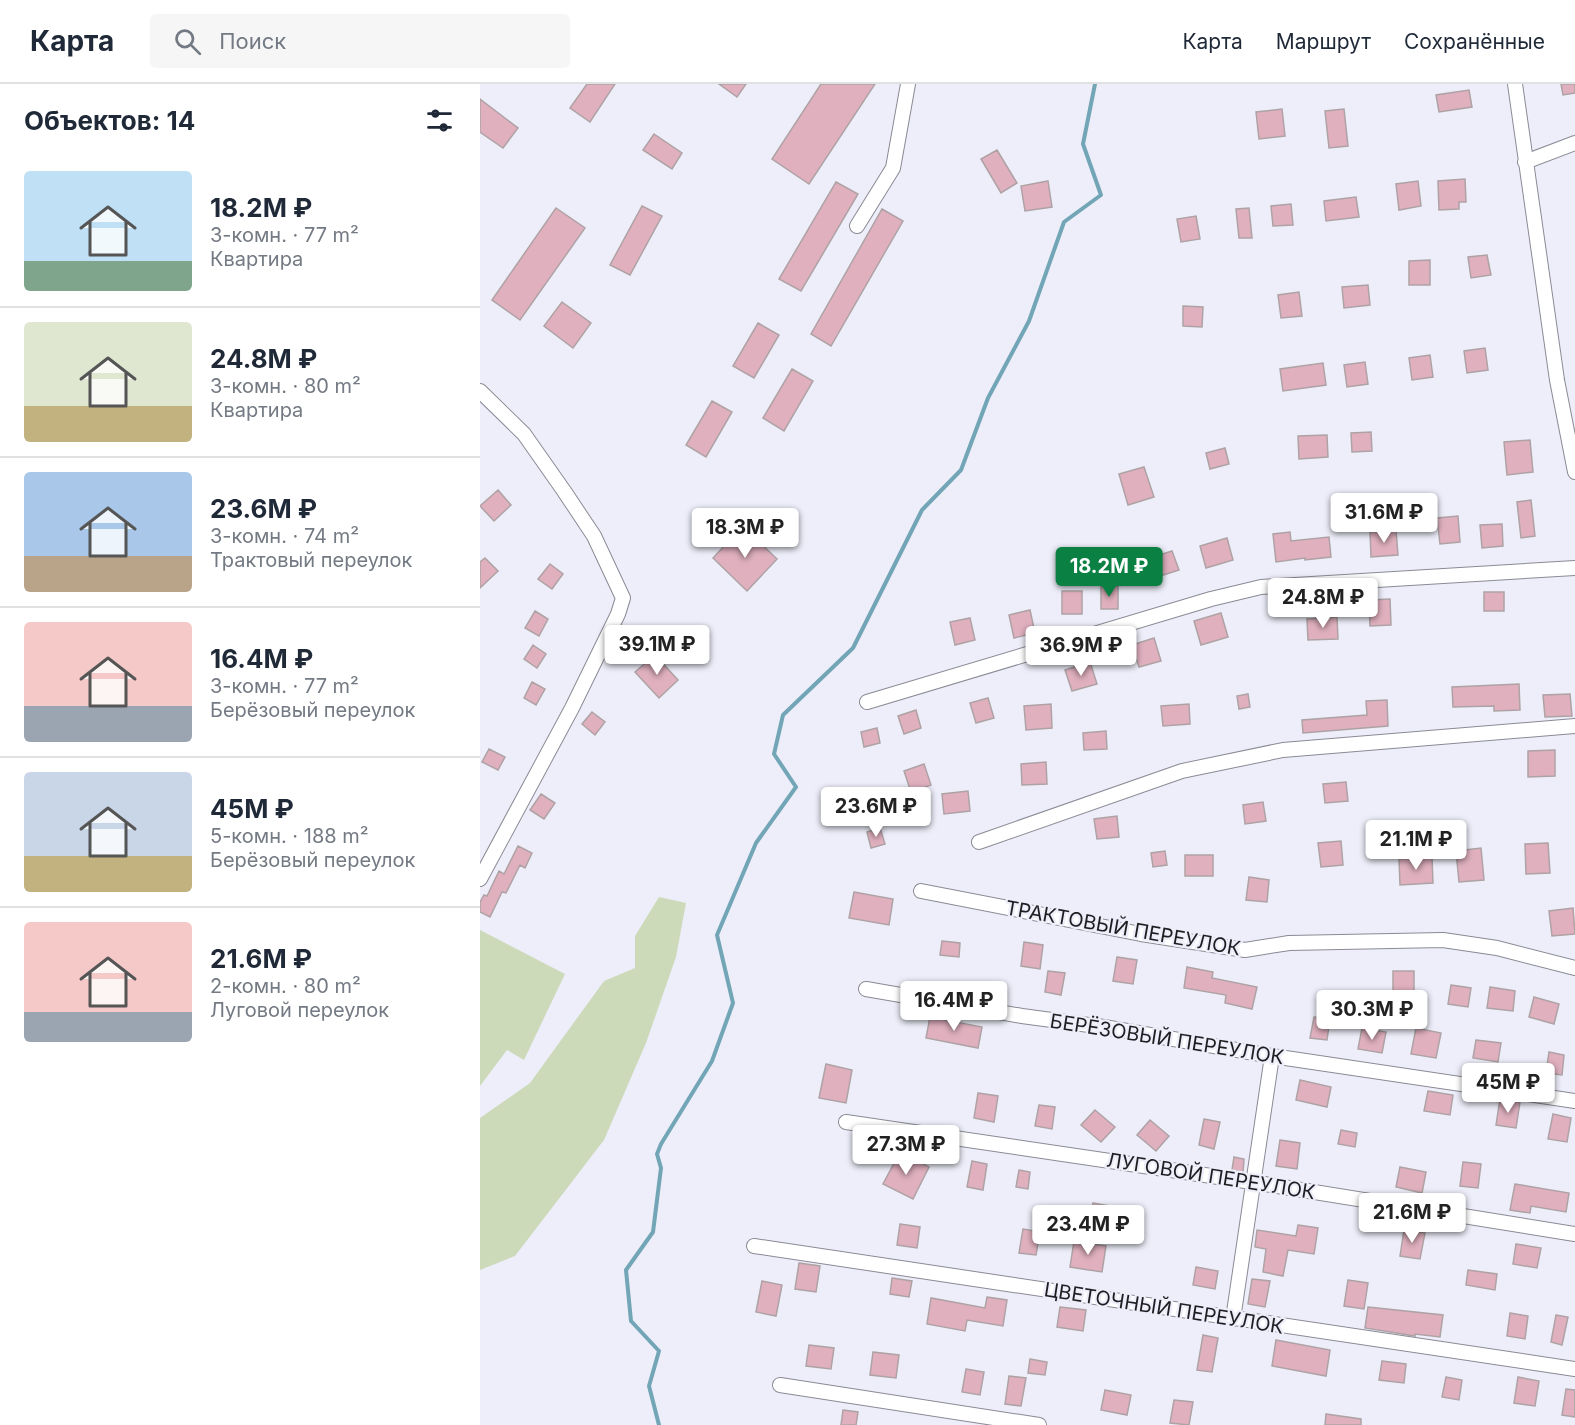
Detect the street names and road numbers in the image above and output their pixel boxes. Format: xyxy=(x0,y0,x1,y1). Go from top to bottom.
street label: ТРАКТОВЫЙ ПЕРЕУЛОК xyxy=(1004,894,1243,961)
street label: БЕРЁЗОВЫЙ ПЕРЕУЛОК xyxy=(1048,1008,1286,1069)
street label: ЛУГОВОЙ ПЕРЕУЛОК xyxy=(1105,1147,1317,1204)
street label: ЦВЕТОЧНЫЙ ПЕРЕУЛОК xyxy=(1042,1276,1286,1339)

